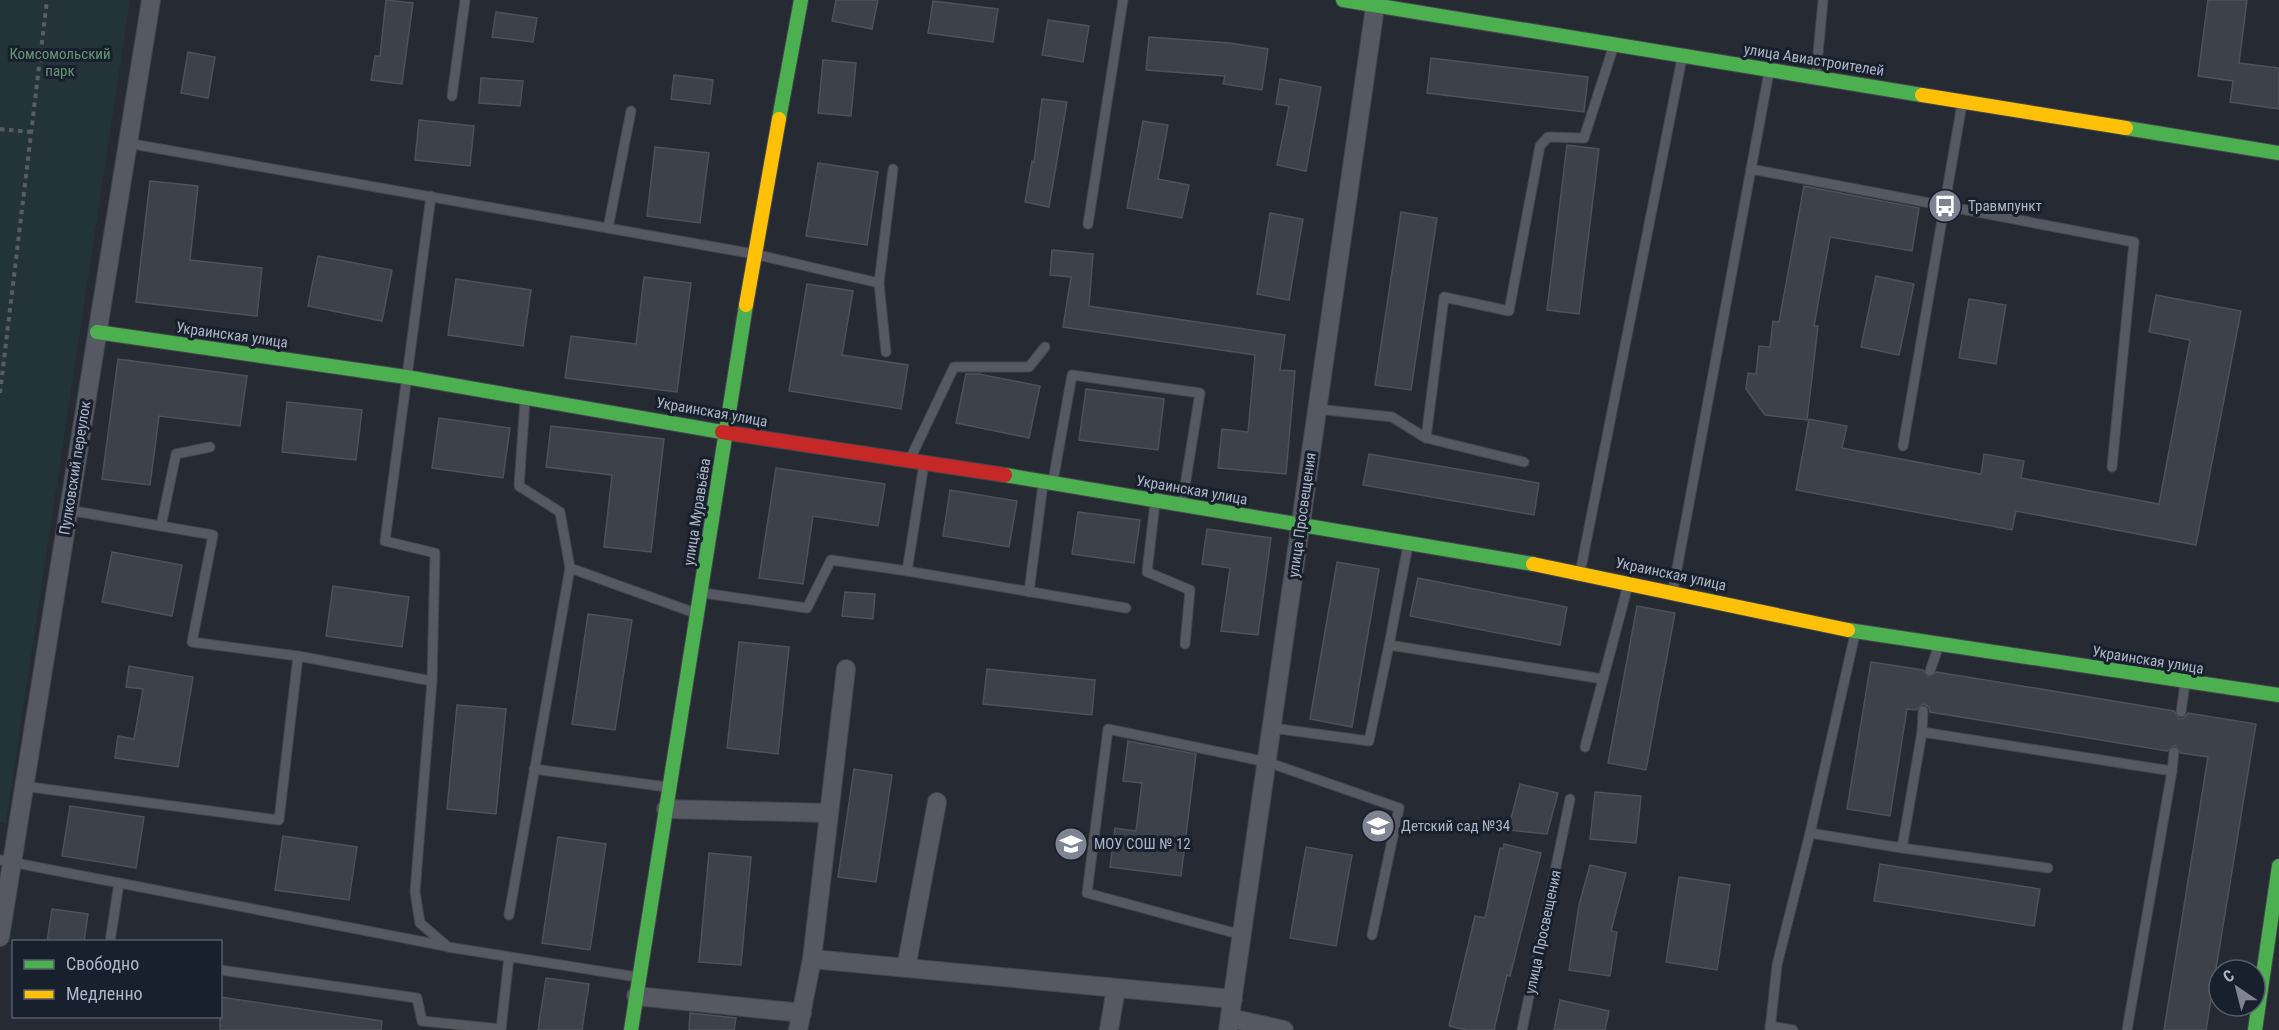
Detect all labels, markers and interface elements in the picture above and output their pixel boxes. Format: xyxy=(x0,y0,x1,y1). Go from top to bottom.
street label: улица Авиастроителей xyxy=(1743,40,1885,80)
park label: Комсомольский парк xyxy=(9,45,111,80)
bus stop icon: Травмпункт xyxy=(1927,188,1963,224)
place label: Травмпункт xyxy=(1968,197,2042,215)
street label: Украинская улица xyxy=(175,318,289,352)
street label: Украинская улица xyxy=(655,393,769,431)
street label: Пулковский переулок xyxy=(56,400,94,536)
street label: улица Просвещения xyxy=(1284,451,1320,579)
street label: улица Муравьёва xyxy=(680,457,714,567)
street label: Украинская улица xyxy=(1135,471,1249,509)
street label: Украинская улица xyxy=(1614,553,1728,595)
street label: Украинская улица xyxy=(2091,642,2205,678)
school or university icon: Детский сад №34 xyxy=(1360,808,1396,844)
place label: Детский сад №34 xyxy=(1401,817,1510,835)
school or university icon: МОУ СОШ № 12 xyxy=(1053,826,1089,862)
place label: МОУ СОШ № 12 xyxy=(1094,835,1191,853)
street label: улица Просвещения xyxy=(1521,869,1565,995)
legend xyxy=(12,940,222,1018)
text: Свободно xyxy=(66,953,139,974)
north arrow xyxy=(2207,958,2267,1018)
text: С xyxy=(2219,966,2238,987)
text: Медленно xyxy=(66,983,143,1004)

